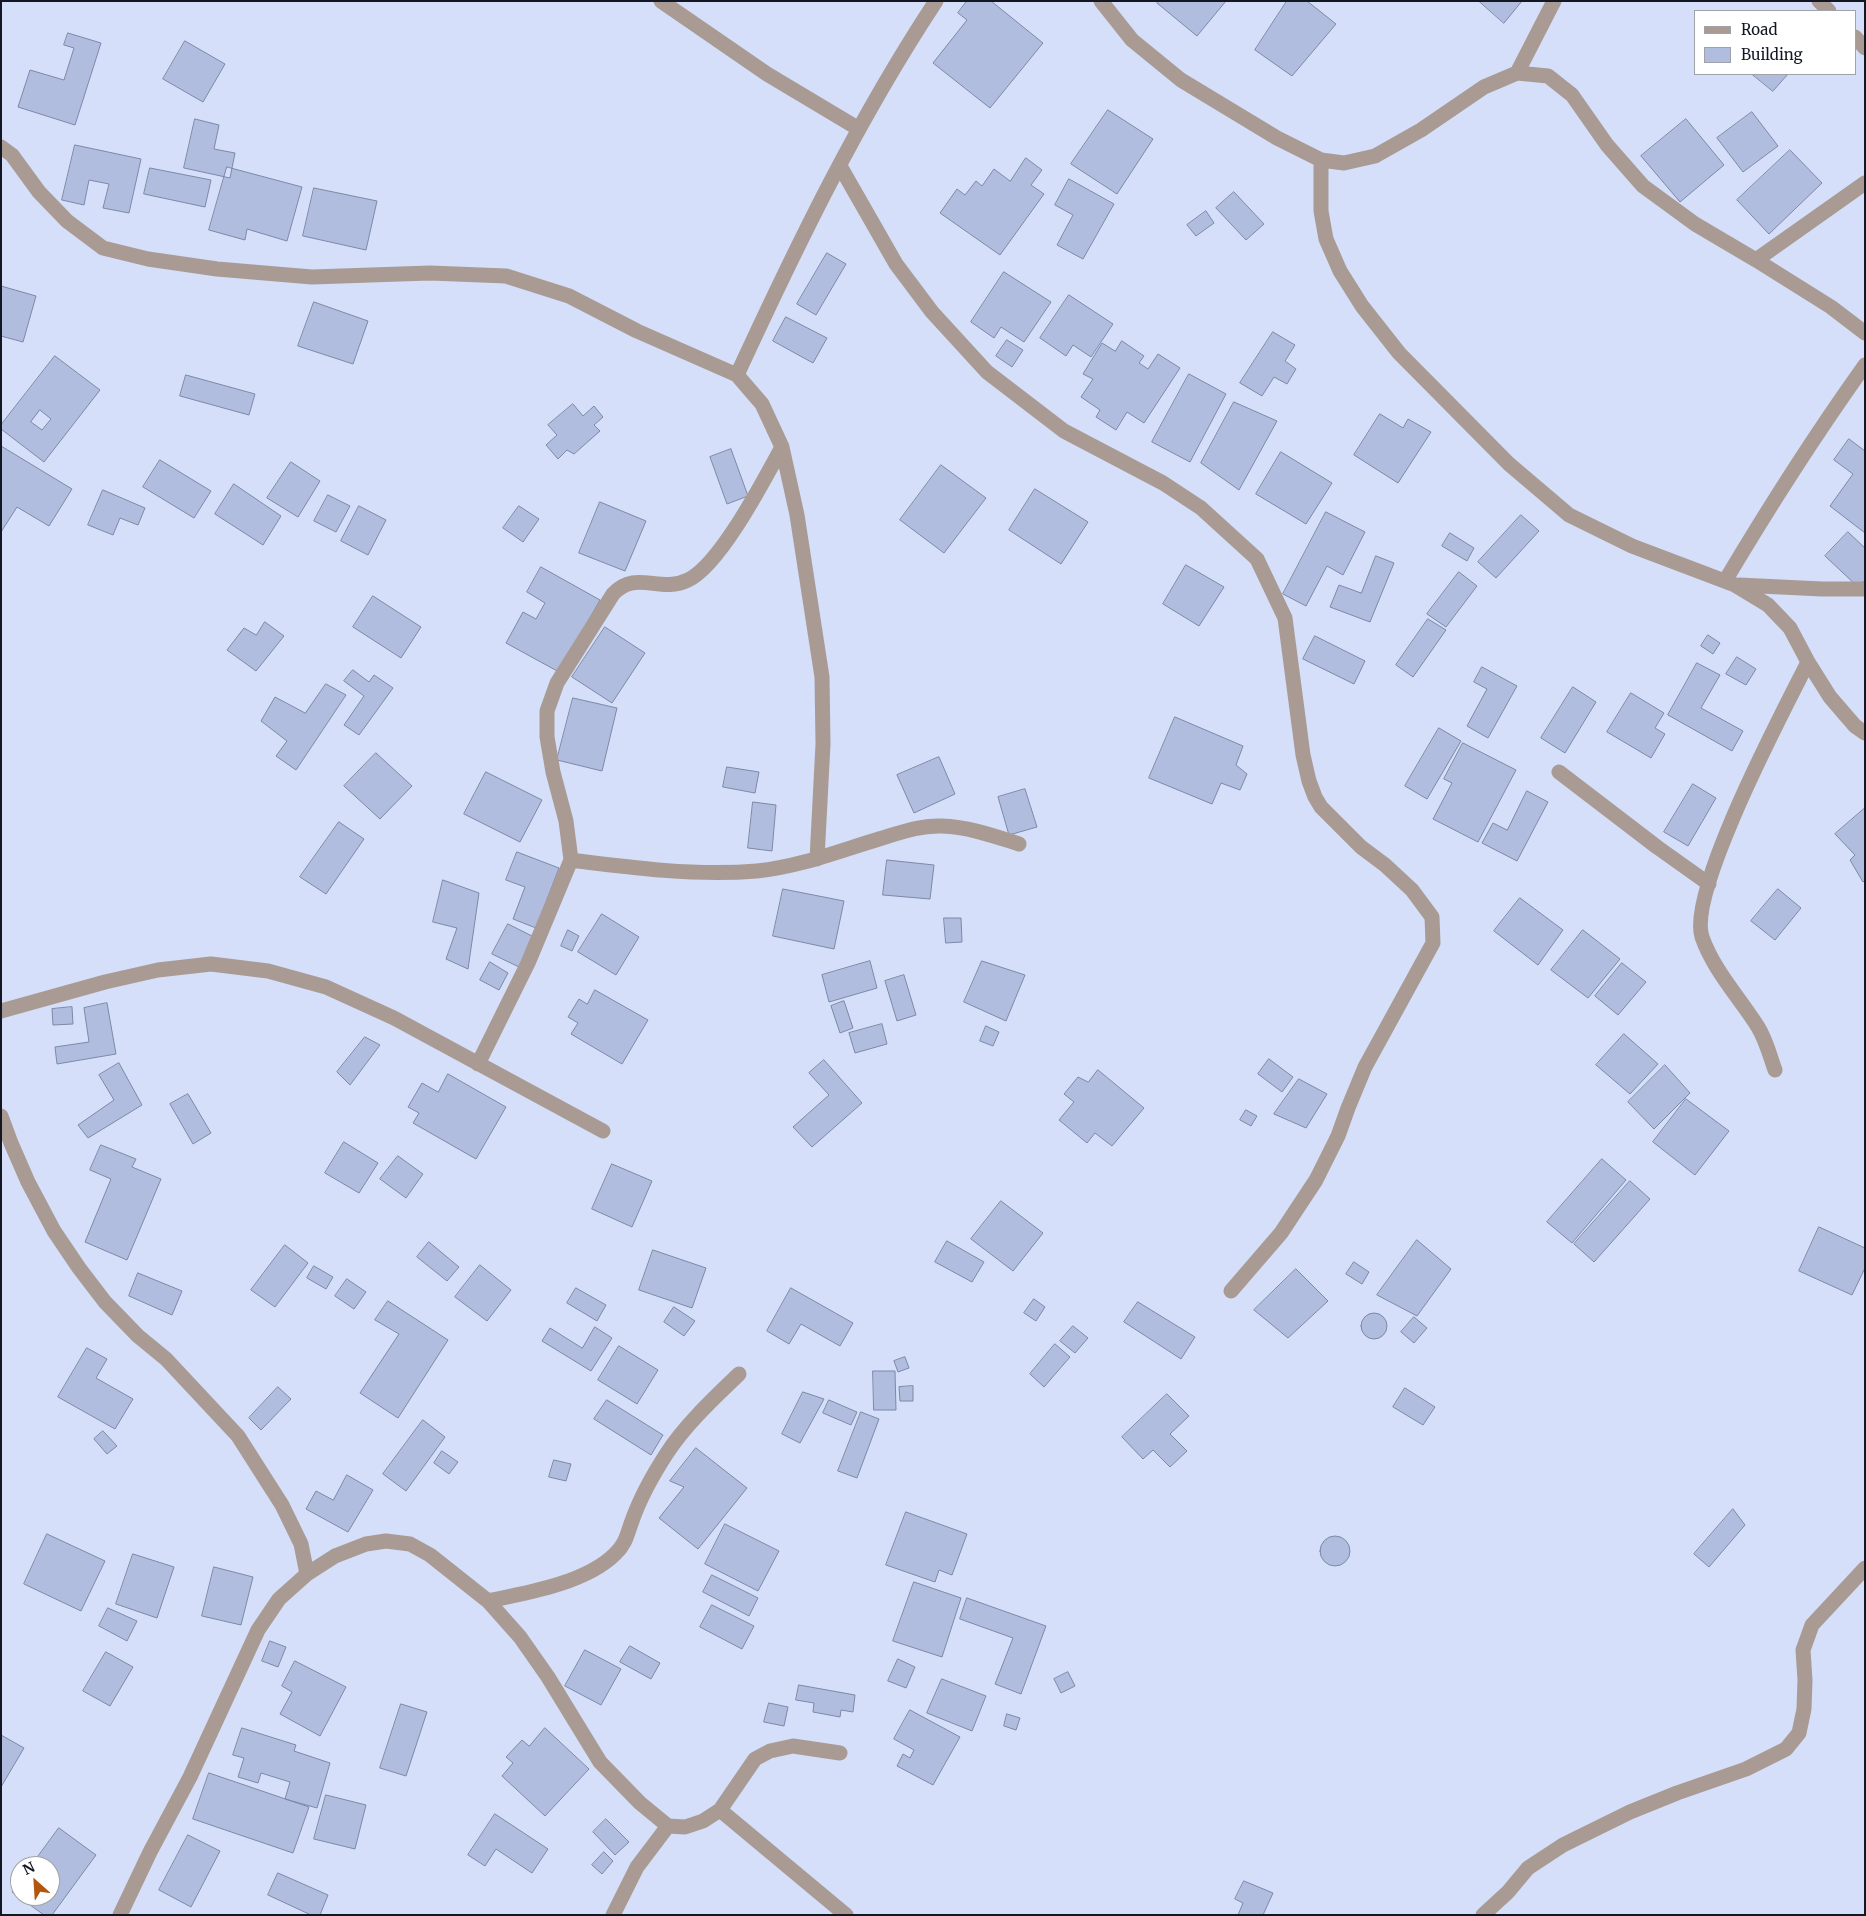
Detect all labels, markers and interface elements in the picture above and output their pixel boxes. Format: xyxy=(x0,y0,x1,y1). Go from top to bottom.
legend xyxy=(1694,10,1856,75)
text: Road xyxy=(1741,20,1777,39)
text: Building xyxy=(1741,45,1803,64)
north arrow xyxy=(10,1856,60,1906)
text: N xyxy=(20,1858,38,1879)

